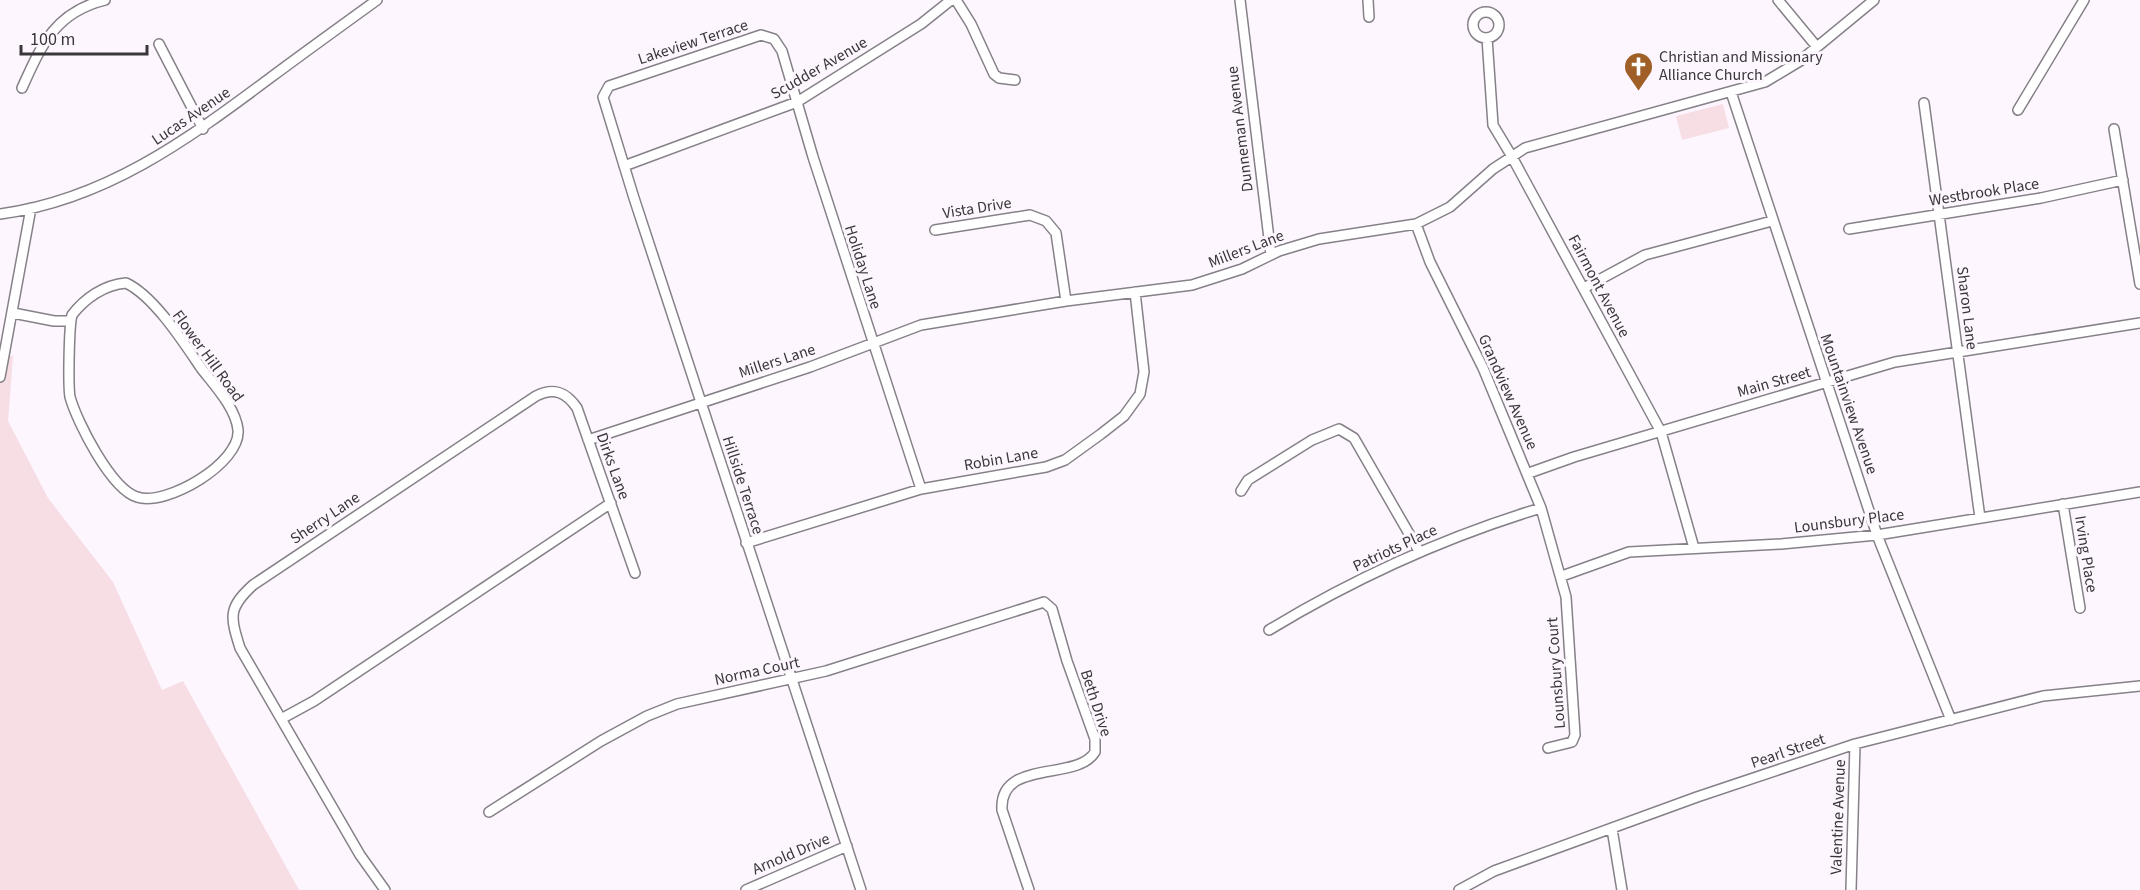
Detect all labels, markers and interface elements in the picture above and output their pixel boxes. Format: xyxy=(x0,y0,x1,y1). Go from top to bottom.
street label: Lakeview Terrace xyxy=(635,14,751,70)
scale bar xyxy=(21,18,147,56)
text: 100 m xyxy=(30,27,75,52)
street label: Scudder Avenue xyxy=(767,31,871,105)
place label: Christian and Missionary Alliance Church xyxy=(1659,46,1823,86)
church icon: Christian and Missionary Alliance Church xyxy=(1622,50,1654,92)
street label: Dunneman Avenue xyxy=(1221,65,1259,193)
street label: Lucas Avenue xyxy=(147,81,235,150)
street label: Westbrook Place xyxy=(1927,172,2041,212)
street label: Vista Drive xyxy=(941,192,1013,224)
street label: Holiday Lane xyxy=(839,222,887,312)
street label: Millers Lane xyxy=(1205,224,1287,274)
street label: Fairmont Avenue xyxy=(1563,231,1635,341)
street label: Sharon Lane xyxy=(1951,265,1983,351)
street label: Flower Hill Road xyxy=(167,306,249,406)
street label: Grandview Avenue xyxy=(1473,331,1543,453)
street label: Mountainview Avenue xyxy=(1815,331,1883,477)
street label: Millers Lane xyxy=(736,338,818,384)
street label: Main Street xyxy=(1735,361,1814,403)
street label: Dirks Lane xyxy=(591,429,635,503)
street label: Hillside Terrace xyxy=(717,433,769,537)
street label: Robin Lane xyxy=(962,442,1040,476)
street label: Sherry Lane xyxy=(286,487,364,549)
street label: Lounsbury Place xyxy=(1793,503,1905,539)
street label: Irving Place xyxy=(2069,514,2103,594)
street label: Patriots Place xyxy=(1349,519,1441,577)
street label: Lounsbury Court xyxy=(1541,616,1571,730)
street label: Norma Court xyxy=(712,651,802,691)
street label: Beth Drive xyxy=(1075,667,1117,739)
street label: Pearl Street xyxy=(1748,728,1829,774)
street label: Valentine Avenue xyxy=(1825,759,1851,875)
street label: Arnold Drive xyxy=(749,828,833,880)

